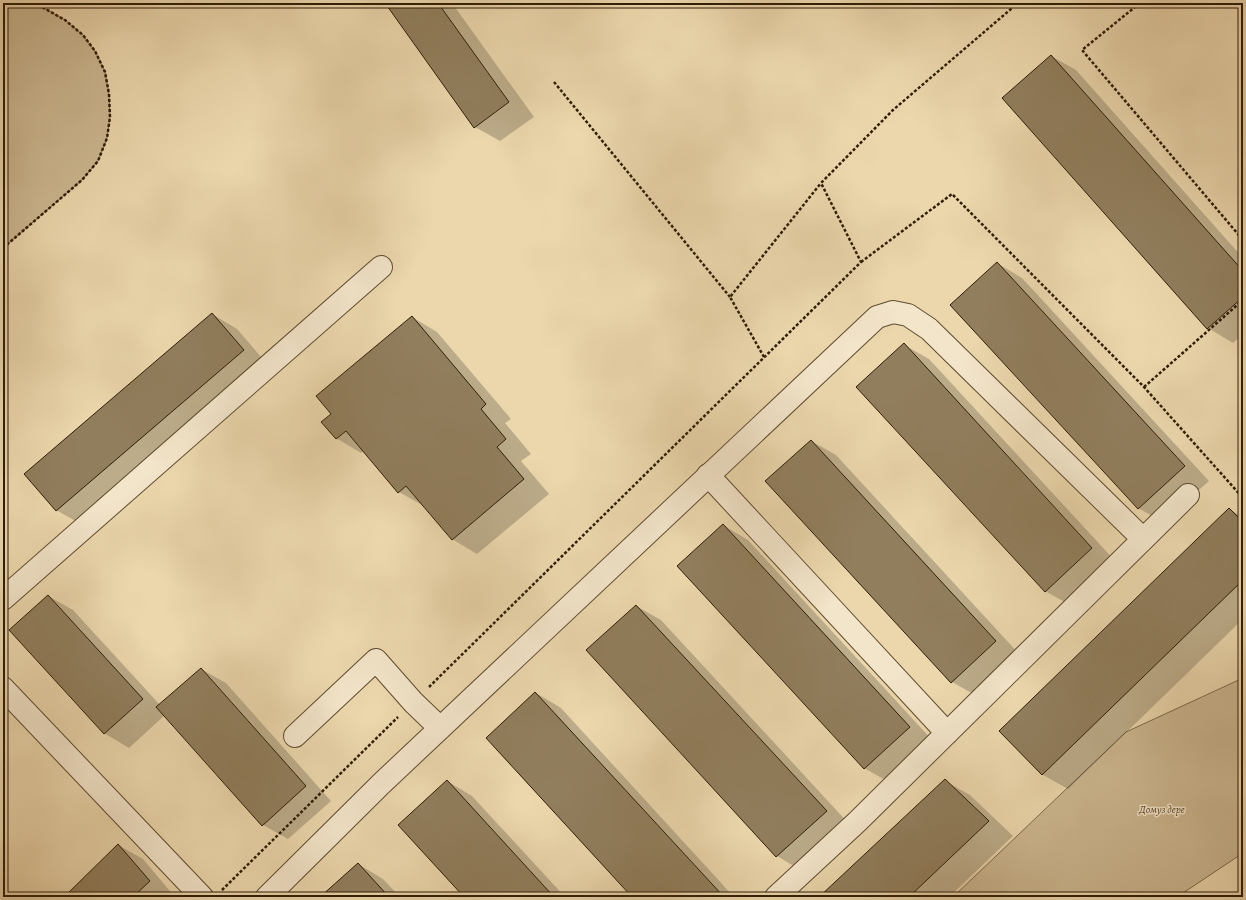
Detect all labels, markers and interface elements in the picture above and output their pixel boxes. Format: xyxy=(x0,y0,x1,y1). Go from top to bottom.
park label: Домуз дере xyxy=(1138,802,1185,817)

